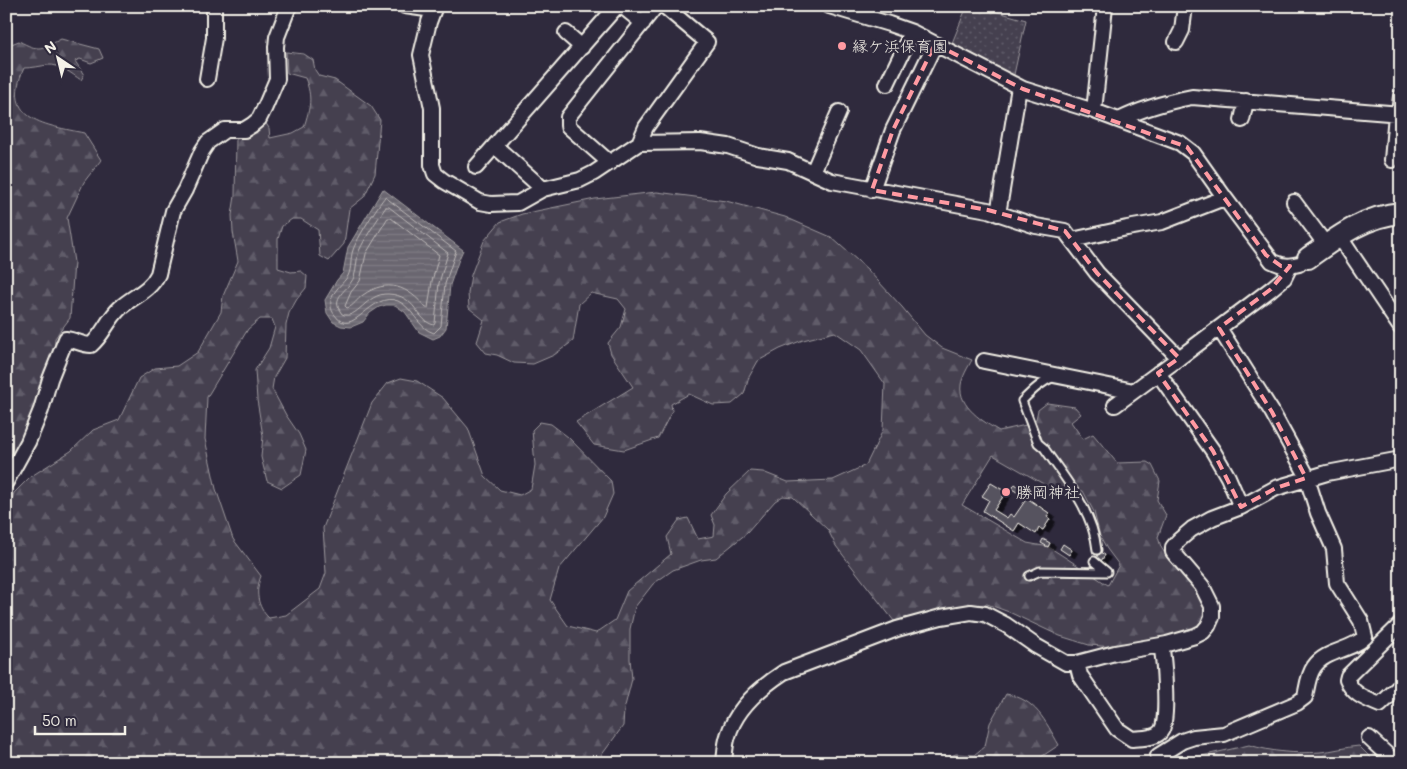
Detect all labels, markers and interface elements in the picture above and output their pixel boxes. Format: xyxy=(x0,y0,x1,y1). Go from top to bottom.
north arrow xyxy=(32,32,82,82)
place label: 縁ケ浜保育園 xyxy=(852,35,948,56)
text: N xyxy=(40,36,60,58)
marker: 縁ケ浜保育園 xyxy=(836,40,848,52)
place label: 勝岡神社 xyxy=(1016,481,1080,502)
marker: 勝岡神社 xyxy=(1000,486,1012,498)
scale bar xyxy=(35,704,125,736)
text: 50 m xyxy=(42,710,77,730)

